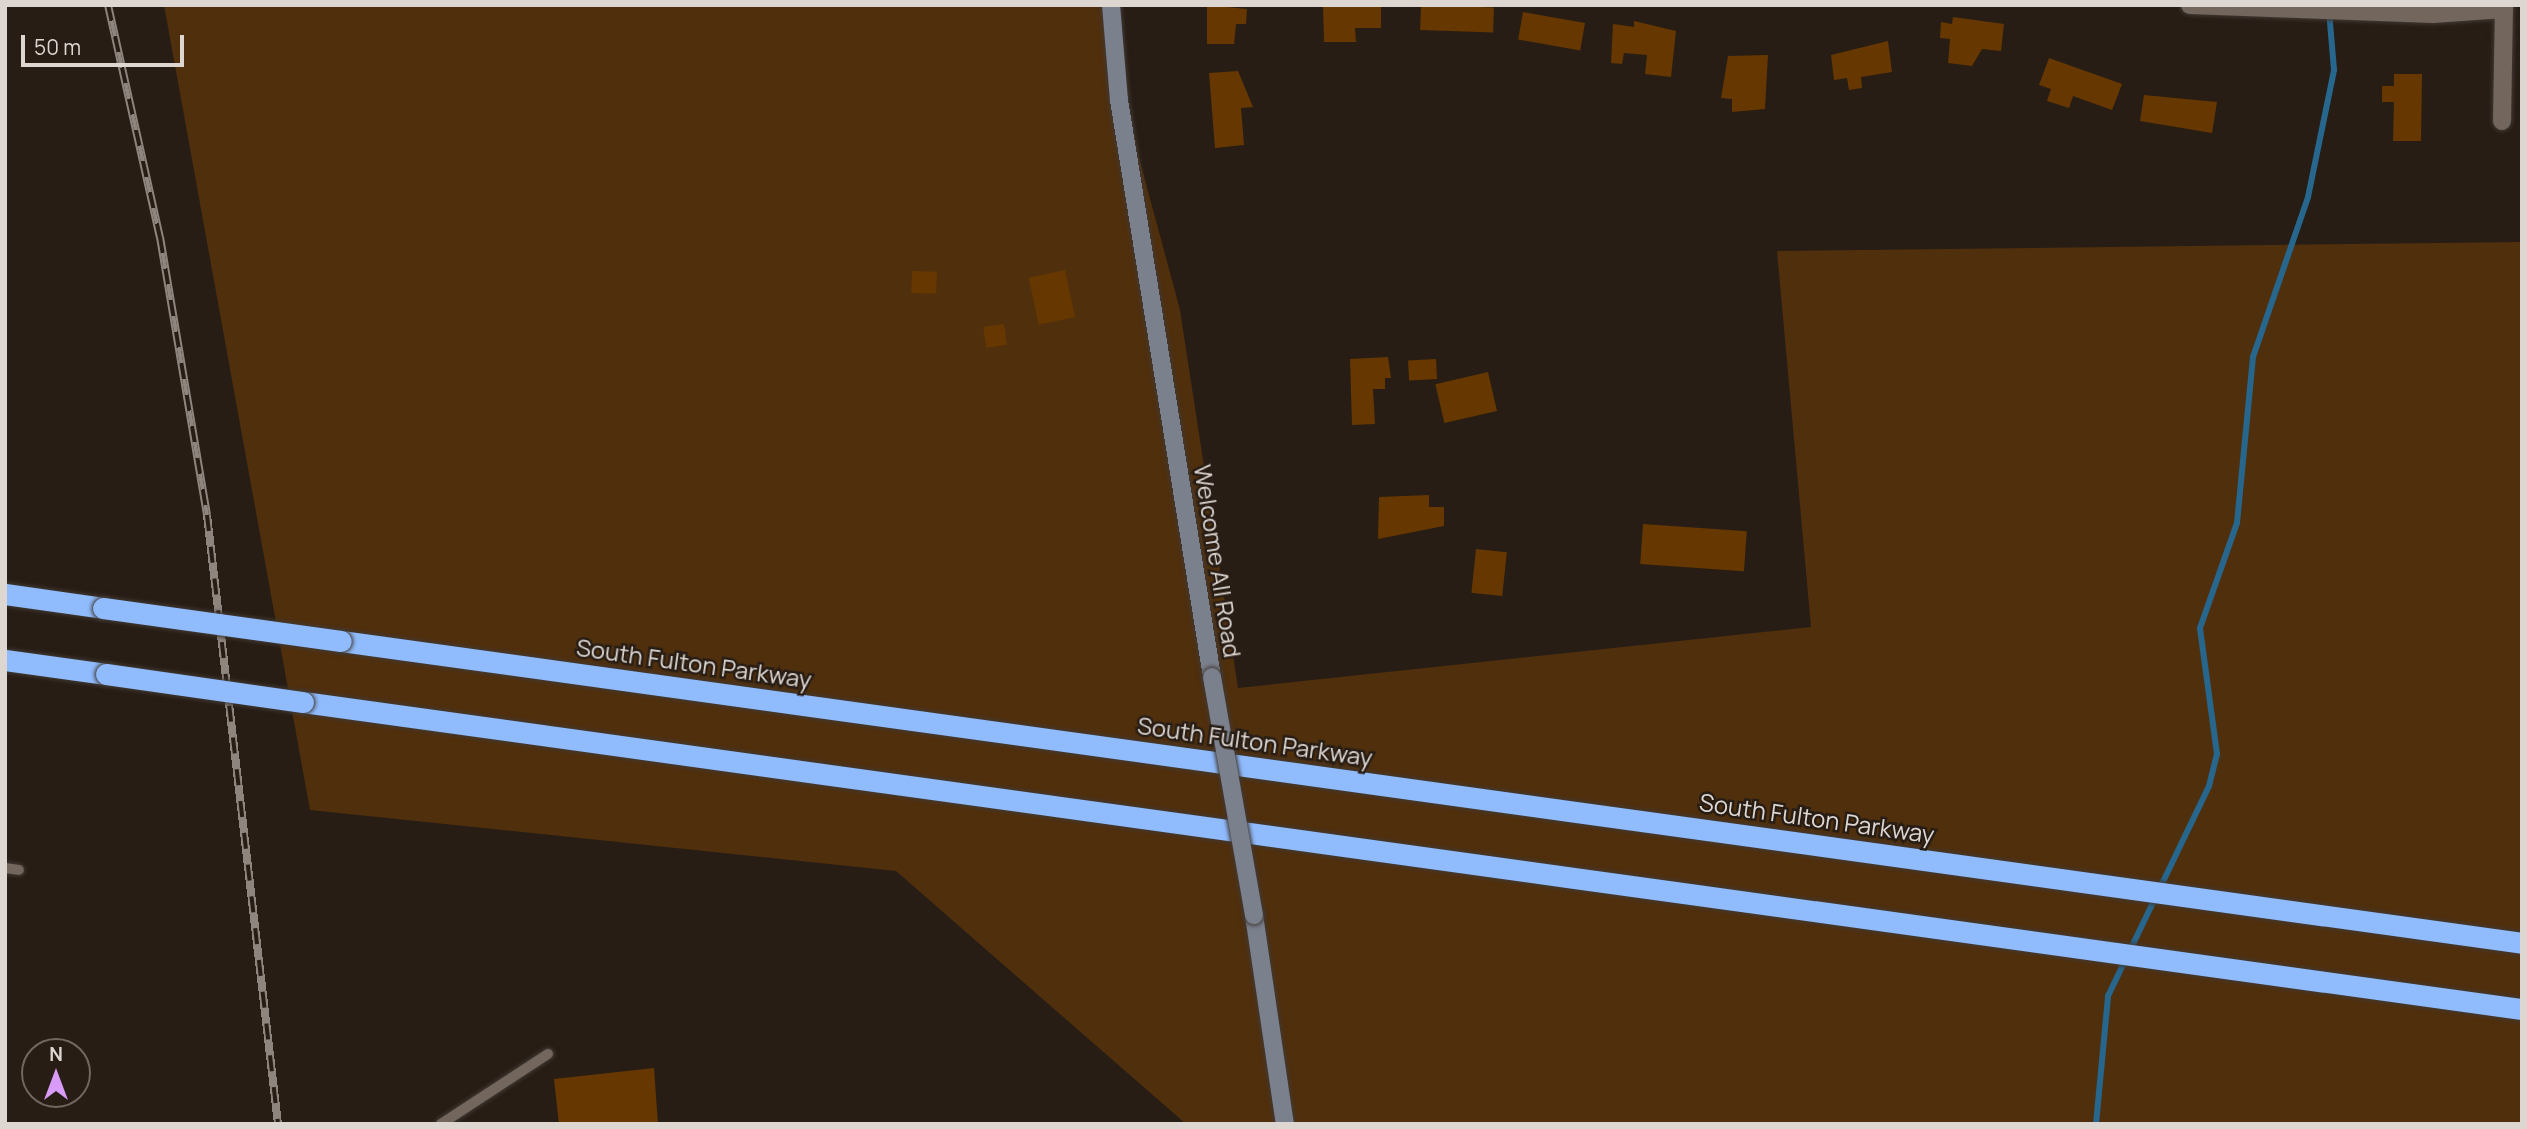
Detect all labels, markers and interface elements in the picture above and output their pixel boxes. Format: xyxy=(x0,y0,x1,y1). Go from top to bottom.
scale bar xyxy=(24,21,187,65)
text: 50 m xyxy=(34,33,81,61)
street label: Welcome All Road xyxy=(1189,462,1247,660)
street label: South Fulton Parkway xyxy=(575,632,813,694)
street label: South Fulton Parkway xyxy=(1136,710,1374,772)
street label: South Fulton Parkway xyxy=(1698,787,1936,849)
north arrow xyxy=(21,1038,91,1108)
text: N xyxy=(49,1041,63,1067)

